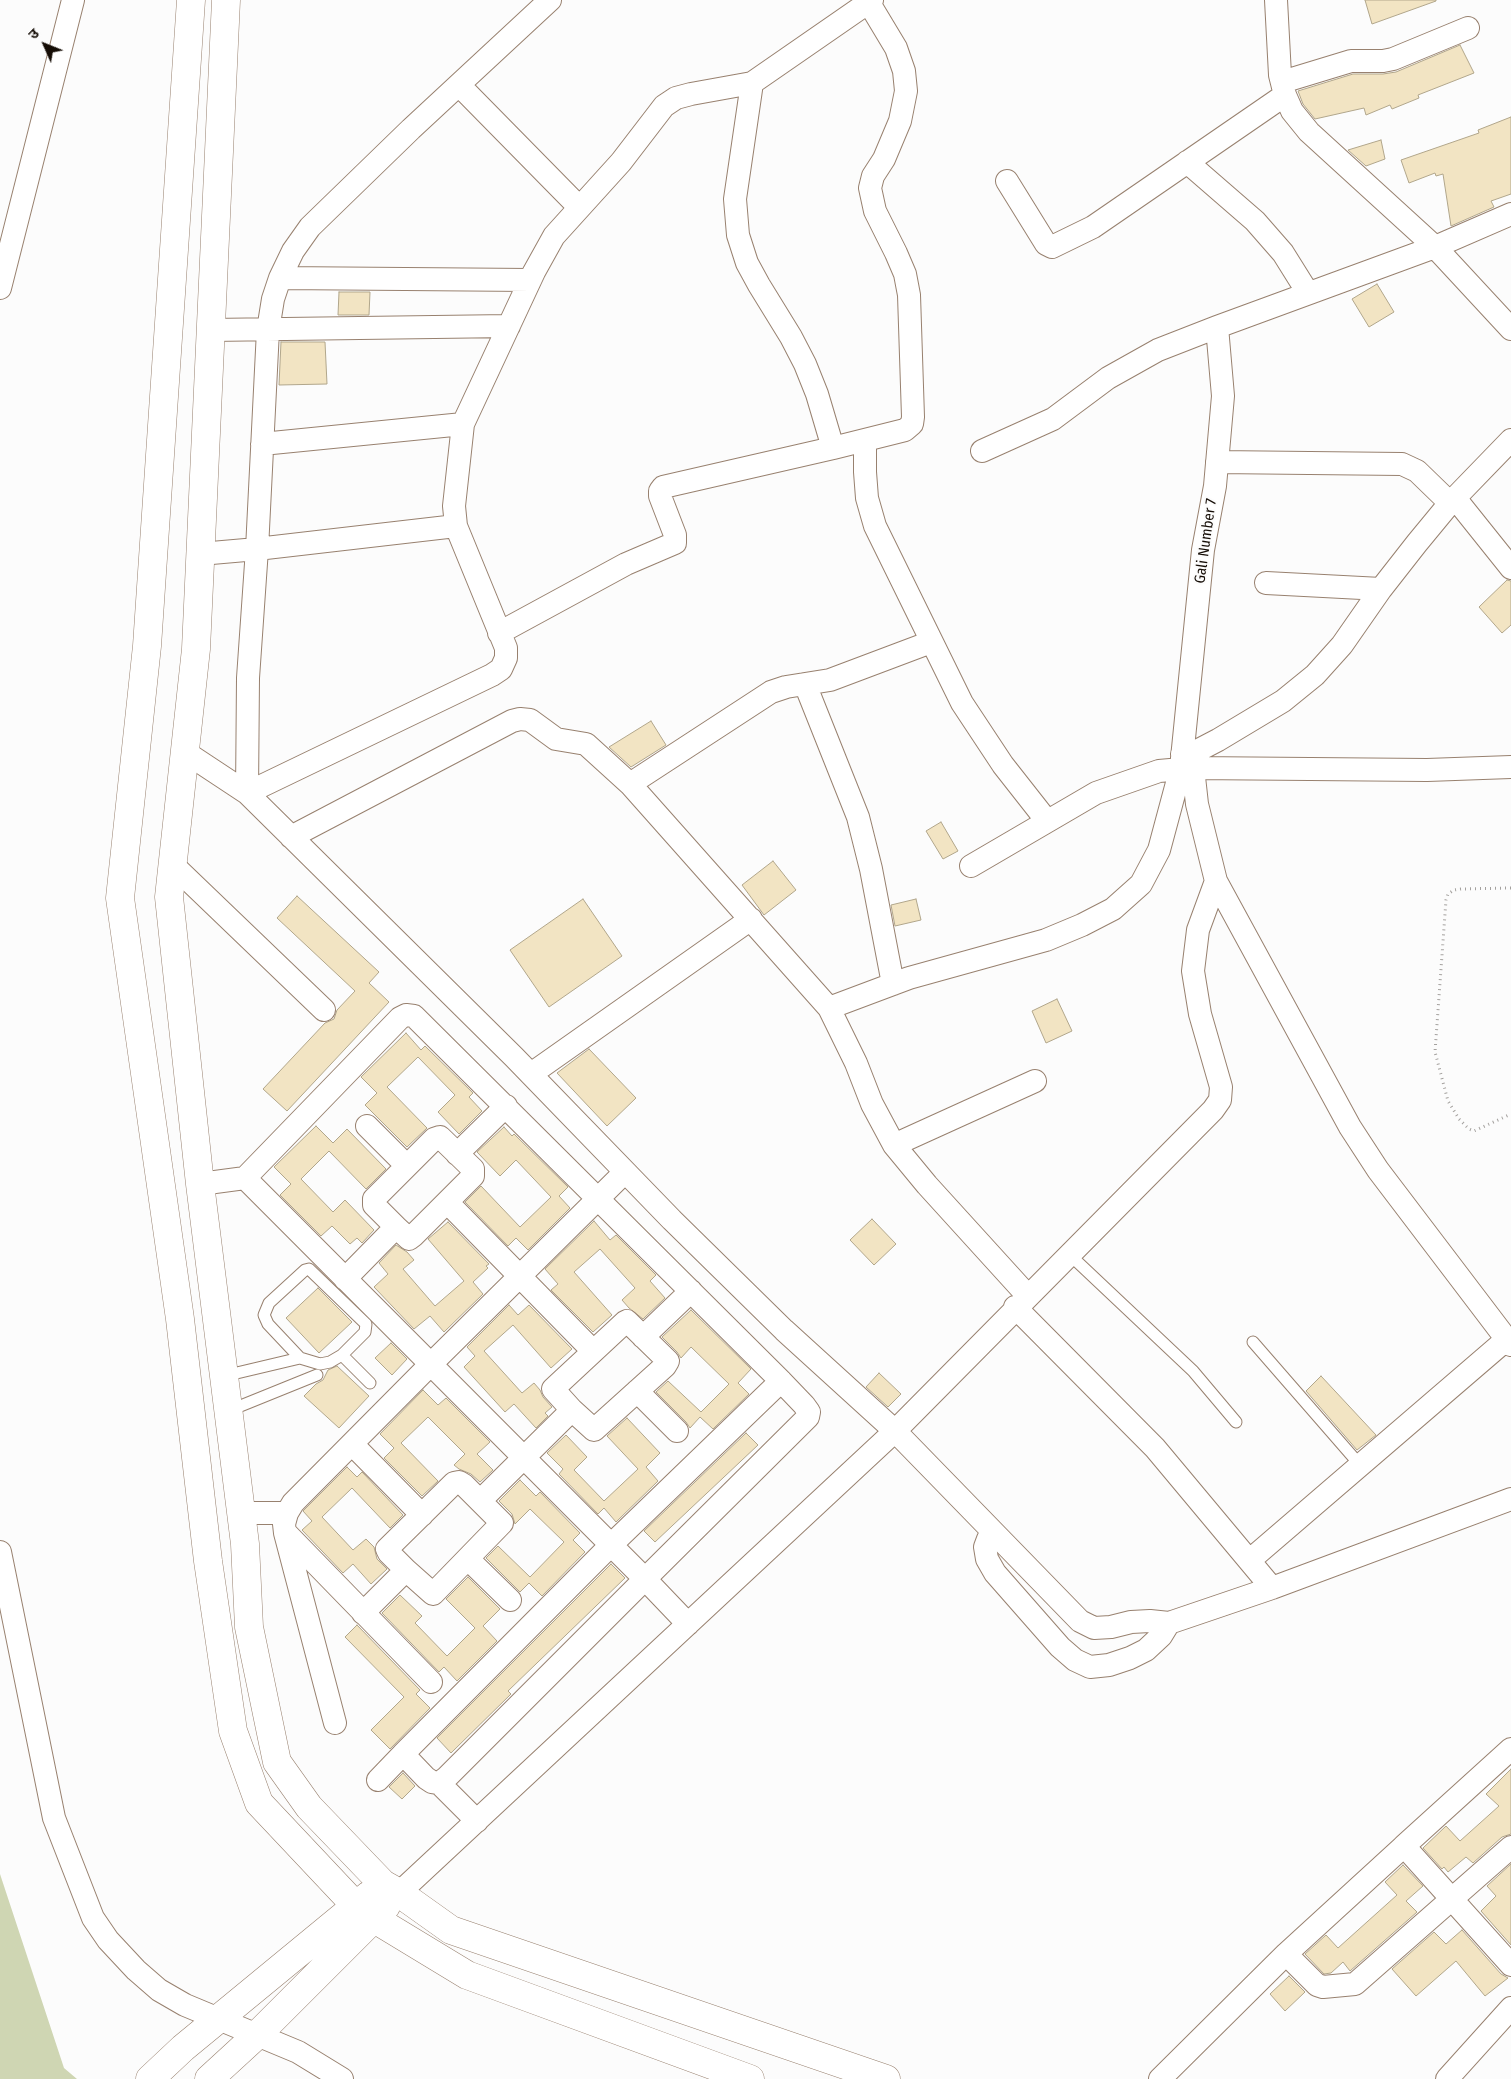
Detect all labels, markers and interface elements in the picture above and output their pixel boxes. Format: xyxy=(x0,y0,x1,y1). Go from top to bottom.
north arrow xyxy=(20,20,70,70)
text: उ xyxy=(25,25,43,43)
street label: Gali Number 7 xyxy=(1191,497,1221,585)

